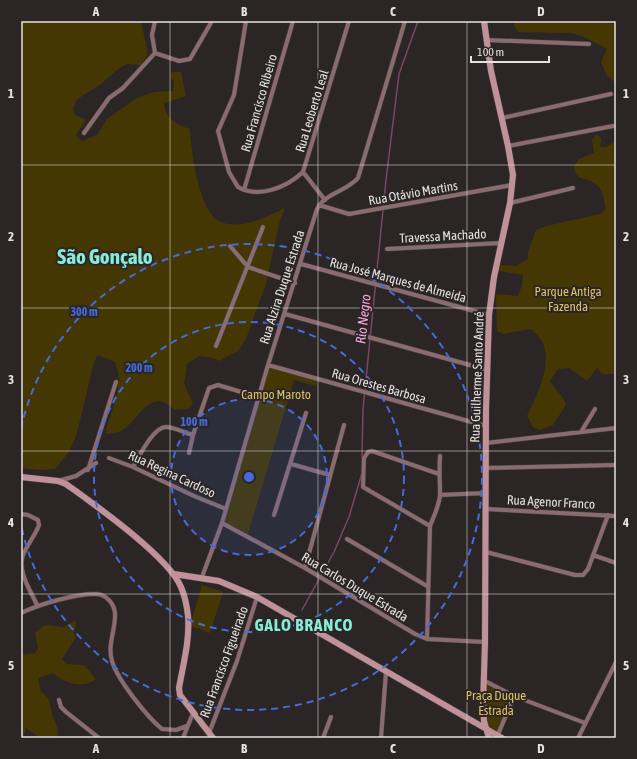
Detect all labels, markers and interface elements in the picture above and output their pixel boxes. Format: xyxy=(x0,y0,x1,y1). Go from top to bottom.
text: A xyxy=(92,4,100,19)
text: B xyxy=(241,4,248,19)
text: C xyxy=(390,4,396,19)
text: D xyxy=(537,4,545,19)
scale bar xyxy=(471,38,549,64)
text: 100 m xyxy=(477,45,504,59)
street label: Rua Francisco Ribeiro xyxy=(238,52,280,154)
street label: Rua Leoberto Leal xyxy=(292,68,332,154)
text: 1 xyxy=(8,86,14,101)
text: 1 xyxy=(623,86,629,101)
street label: Rua Otávio Martins xyxy=(367,178,459,208)
street label: Travessa Machado xyxy=(399,226,487,246)
street label: Rua Alzira Duque Estrada xyxy=(256,228,308,346)
text: 2 xyxy=(8,229,14,244)
text: 2 xyxy=(623,229,629,244)
district label: São Gonçalo xyxy=(57,244,153,268)
street label: Rua José Marques de Almeida xyxy=(328,255,468,305)
park label: Parque Antiga Fazenda xyxy=(535,284,601,314)
water label: Rio Negro xyxy=(352,293,374,345)
text: 300 m xyxy=(70,305,98,319)
street label: Rua Guilherme Santo André xyxy=(467,311,487,443)
text: 200 m xyxy=(125,361,153,375)
street label: Rua Orestes Barbosa xyxy=(330,365,428,407)
text: 3 xyxy=(8,372,14,387)
text: 3 xyxy=(623,372,629,387)
park label: Campo Maroto xyxy=(241,387,311,402)
text: 100 m xyxy=(180,415,208,429)
street label: Rua Regina Cardoso xyxy=(126,447,218,501)
centre of rings xyxy=(242,470,256,484)
street label: Rua Agenor Franco xyxy=(507,492,595,512)
text: 4 xyxy=(7,515,14,530)
text: 4 xyxy=(622,515,629,530)
street label: Rua Carlos Duque Estrada xyxy=(299,549,411,625)
street label: Rua Francisco Figueirado xyxy=(197,604,251,720)
district label: GALO BRANCO xyxy=(255,615,354,635)
text: 5 xyxy=(8,658,14,673)
text: 5 xyxy=(623,658,629,673)
park label: Praça Duque Estrada xyxy=(466,688,526,718)
text: A xyxy=(92,741,100,756)
text: B xyxy=(241,741,248,756)
text: C xyxy=(390,741,396,756)
text: D xyxy=(537,741,545,756)

